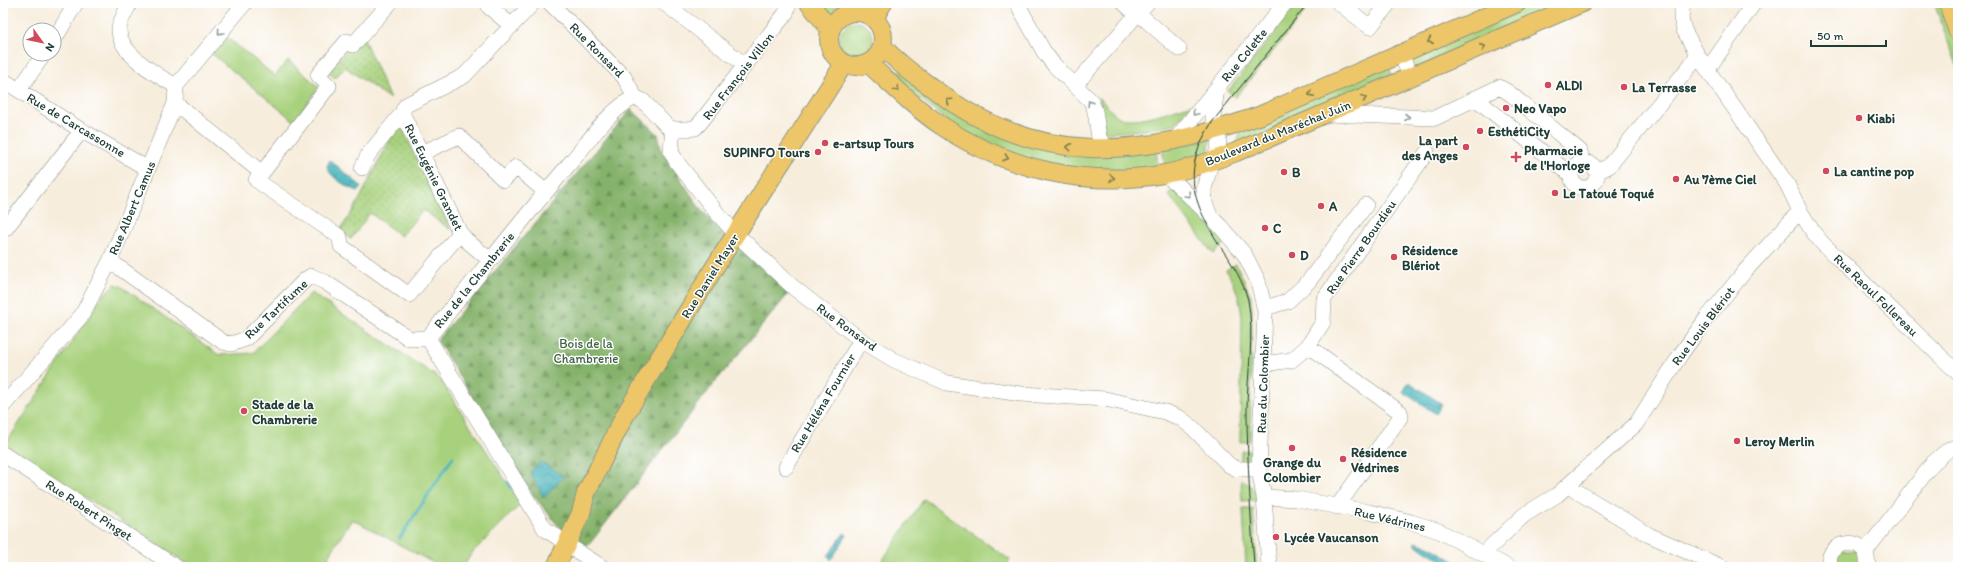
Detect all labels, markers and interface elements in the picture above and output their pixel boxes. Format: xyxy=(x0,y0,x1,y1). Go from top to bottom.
street label: Rue Ronsard xyxy=(567,20,627,80)
north arrow xyxy=(22,22,62,62)
scale bar xyxy=(1811,22,1886,48)
street label: Rue Colette xyxy=(1218,25,1270,85)
one-way arrow xyxy=(217,28,224,35)
street label: Rue François Villon xyxy=(699,29,777,123)
text: 50 m xyxy=(1817,29,1843,43)
one-way arrow xyxy=(1427,36,1435,44)
text: N xyxy=(42,41,57,54)
one-way arrow xyxy=(1479,43,1486,51)
place label: ALDI xyxy=(1555,78,1583,93)
marker: ALDI xyxy=(1543,80,1553,90)
place label: La Terrasse xyxy=(1632,80,1696,95)
marker: La Terrasse xyxy=(1619,82,1629,92)
one-way arrow xyxy=(892,85,900,92)
one-way arrow xyxy=(1308,89,1315,97)
street label: Rue de Carcassonne xyxy=(24,90,128,160)
one-way arrow xyxy=(1359,95,1367,103)
street label: Boulevard du Maréchal Juin xyxy=(1203,97,1354,169)
one-way arrow xyxy=(946,98,953,106)
one-way arrow xyxy=(1088,100,1095,107)
place label: Neo Vapo xyxy=(1514,101,1567,117)
marker: Neo Vapo xyxy=(1501,103,1511,113)
one-way arrow xyxy=(1193,109,1200,116)
place label: Kiabi xyxy=(1867,111,1895,126)
one-way arrow xyxy=(1404,113,1410,121)
marker: Kiabi xyxy=(1854,113,1864,123)
street label: Rue Eugénie Grandet xyxy=(402,121,466,233)
place label: EsthétiCity xyxy=(1488,124,1551,140)
marker: EsthétiCity xyxy=(1475,126,1485,136)
place label: La part des Anges xyxy=(1402,133,1458,164)
place label: e-artsup Tours xyxy=(833,136,914,152)
marker: e-artsup Tours xyxy=(820,138,830,148)
marker: La part des Anges xyxy=(1461,142,1471,152)
one-way arrow xyxy=(1066,143,1072,152)
place label: Pharmacie de l'Horloge xyxy=(1524,143,1590,174)
place label: SUPINFO Tours xyxy=(724,145,810,160)
marker: SUPINFO Tours xyxy=(813,147,823,157)
marker: Pharmacie de l'Horloge xyxy=(1511,152,1521,162)
one-way arrow xyxy=(1003,154,1010,162)
street label: Rue Albert Camus xyxy=(105,159,159,257)
place label: La cantine pop xyxy=(1834,164,1914,180)
place label: B xyxy=(1292,165,1301,180)
marker: La cantine pop xyxy=(1821,166,1831,176)
marker: B xyxy=(1279,167,1289,177)
place label: Au 7ème Ciel xyxy=(1683,172,1757,187)
one-way arrow xyxy=(1109,174,1115,182)
marker: Au 7ème Ciel xyxy=(1671,174,1681,184)
place label: Le Tatoué Toqué xyxy=(1563,186,1654,202)
marker: Le Tatoué Toqué xyxy=(1550,188,1560,198)
one-way arrow xyxy=(1183,190,1191,198)
street label: Rue Pierre Bourdieu xyxy=(1323,197,1399,297)
place label: A xyxy=(1328,199,1338,214)
marker: A xyxy=(1316,201,1326,211)
place label: C xyxy=(1273,221,1282,236)
marker: C xyxy=(1260,223,1270,233)
street label: Rue de la Chambrerie xyxy=(431,229,517,331)
street label: Rue Daniel Mayer xyxy=(678,230,743,321)
place label: Résidence Blériot xyxy=(1402,243,1458,273)
place label: D xyxy=(1300,248,1309,263)
marker: D xyxy=(1287,250,1297,260)
street label: Rue Raoul Follereau xyxy=(1831,251,1921,339)
marker: Résidence Blériot xyxy=(1389,252,1399,262)
street label: Rue Tartifume xyxy=(241,276,311,342)
street label: Rue Louis Blériot xyxy=(1668,283,1738,368)
street label: Rue Ronsard xyxy=(814,300,880,354)
street label: Rue du Colombier xyxy=(1254,334,1272,434)
park label: Bois de la Chambrerie xyxy=(553,336,619,366)
street label: Rue Héléna Fournier xyxy=(787,351,859,455)
place label: Stade de la Chambrerie xyxy=(252,397,317,427)
marker: Stade de la Chambrerie xyxy=(239,406,249,416)
place label: Leroy Merlin xyxy=(1745,434,1815,450)
marker: Leroy Merlin xyxy=(1732,436,1742,446)
marker: Grange du Colombier xyxy=(1287,443,1297,453)
place label: Résidence Védrines xyxy=(1351,445,1407,475)
marker: Résidence Védrines xyxy=(1338,454,1348,464)
place label: Grange du Colombier xyxy=(1263,455,1322,485)
street label: Rue Robert Pinget xyxy=(43,476,135,544)
street label: Rue Védrines xyxy=(1353,504,1427,535)
place label: Lycée Vaucanson xyxy=(1284,530,1379,546)
marker: Lycée Vaucanson xyxy=(1271,532,1281,542)

